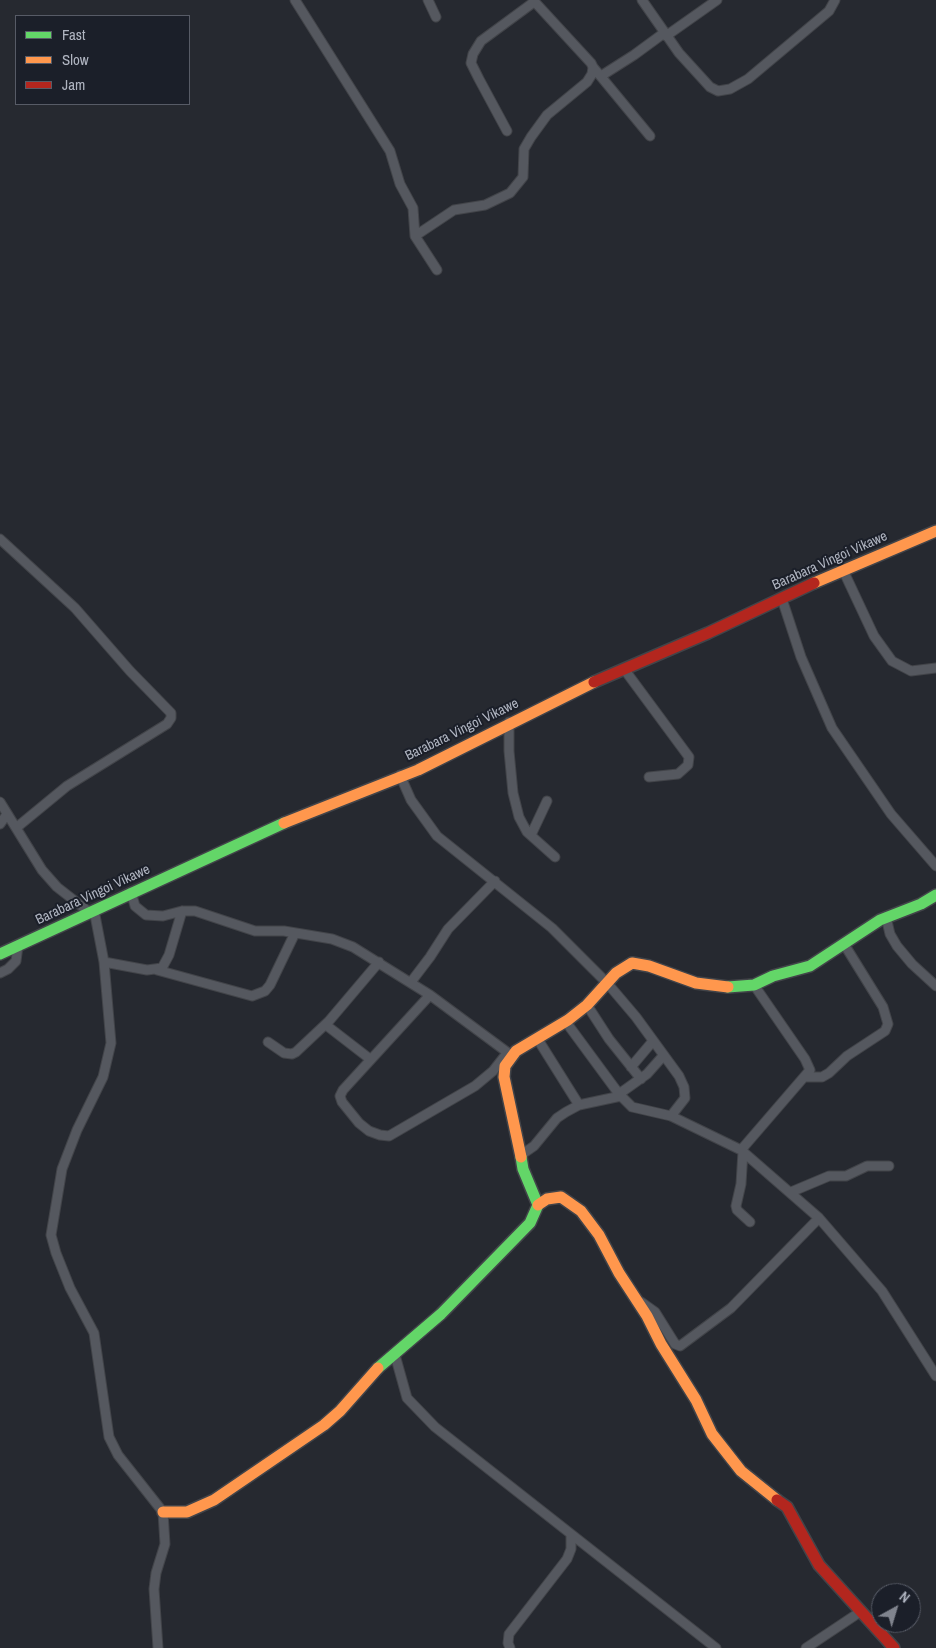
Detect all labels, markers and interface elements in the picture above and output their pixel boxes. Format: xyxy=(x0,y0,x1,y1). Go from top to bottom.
legend xyxy=(15,15,190,105)
text: Fast xyxy=(62,24,85,45)
text: Slow xyxy=(62,49,89,70)
text: Jam xyxy=(62,74,85,95)
street label: Barabara Vingoi Vikawe xyxy=(770,528,890,594)
street label: Barabara Vingoi Vikawe xyxy=(403,695,521,765)
street label: Barabara Vingoi Vikawe xyxy=(33,861,153,929)
north arrow xyxy=(871,1583,921,1633)
text: N xyxy=(896,1588,914,1607)

